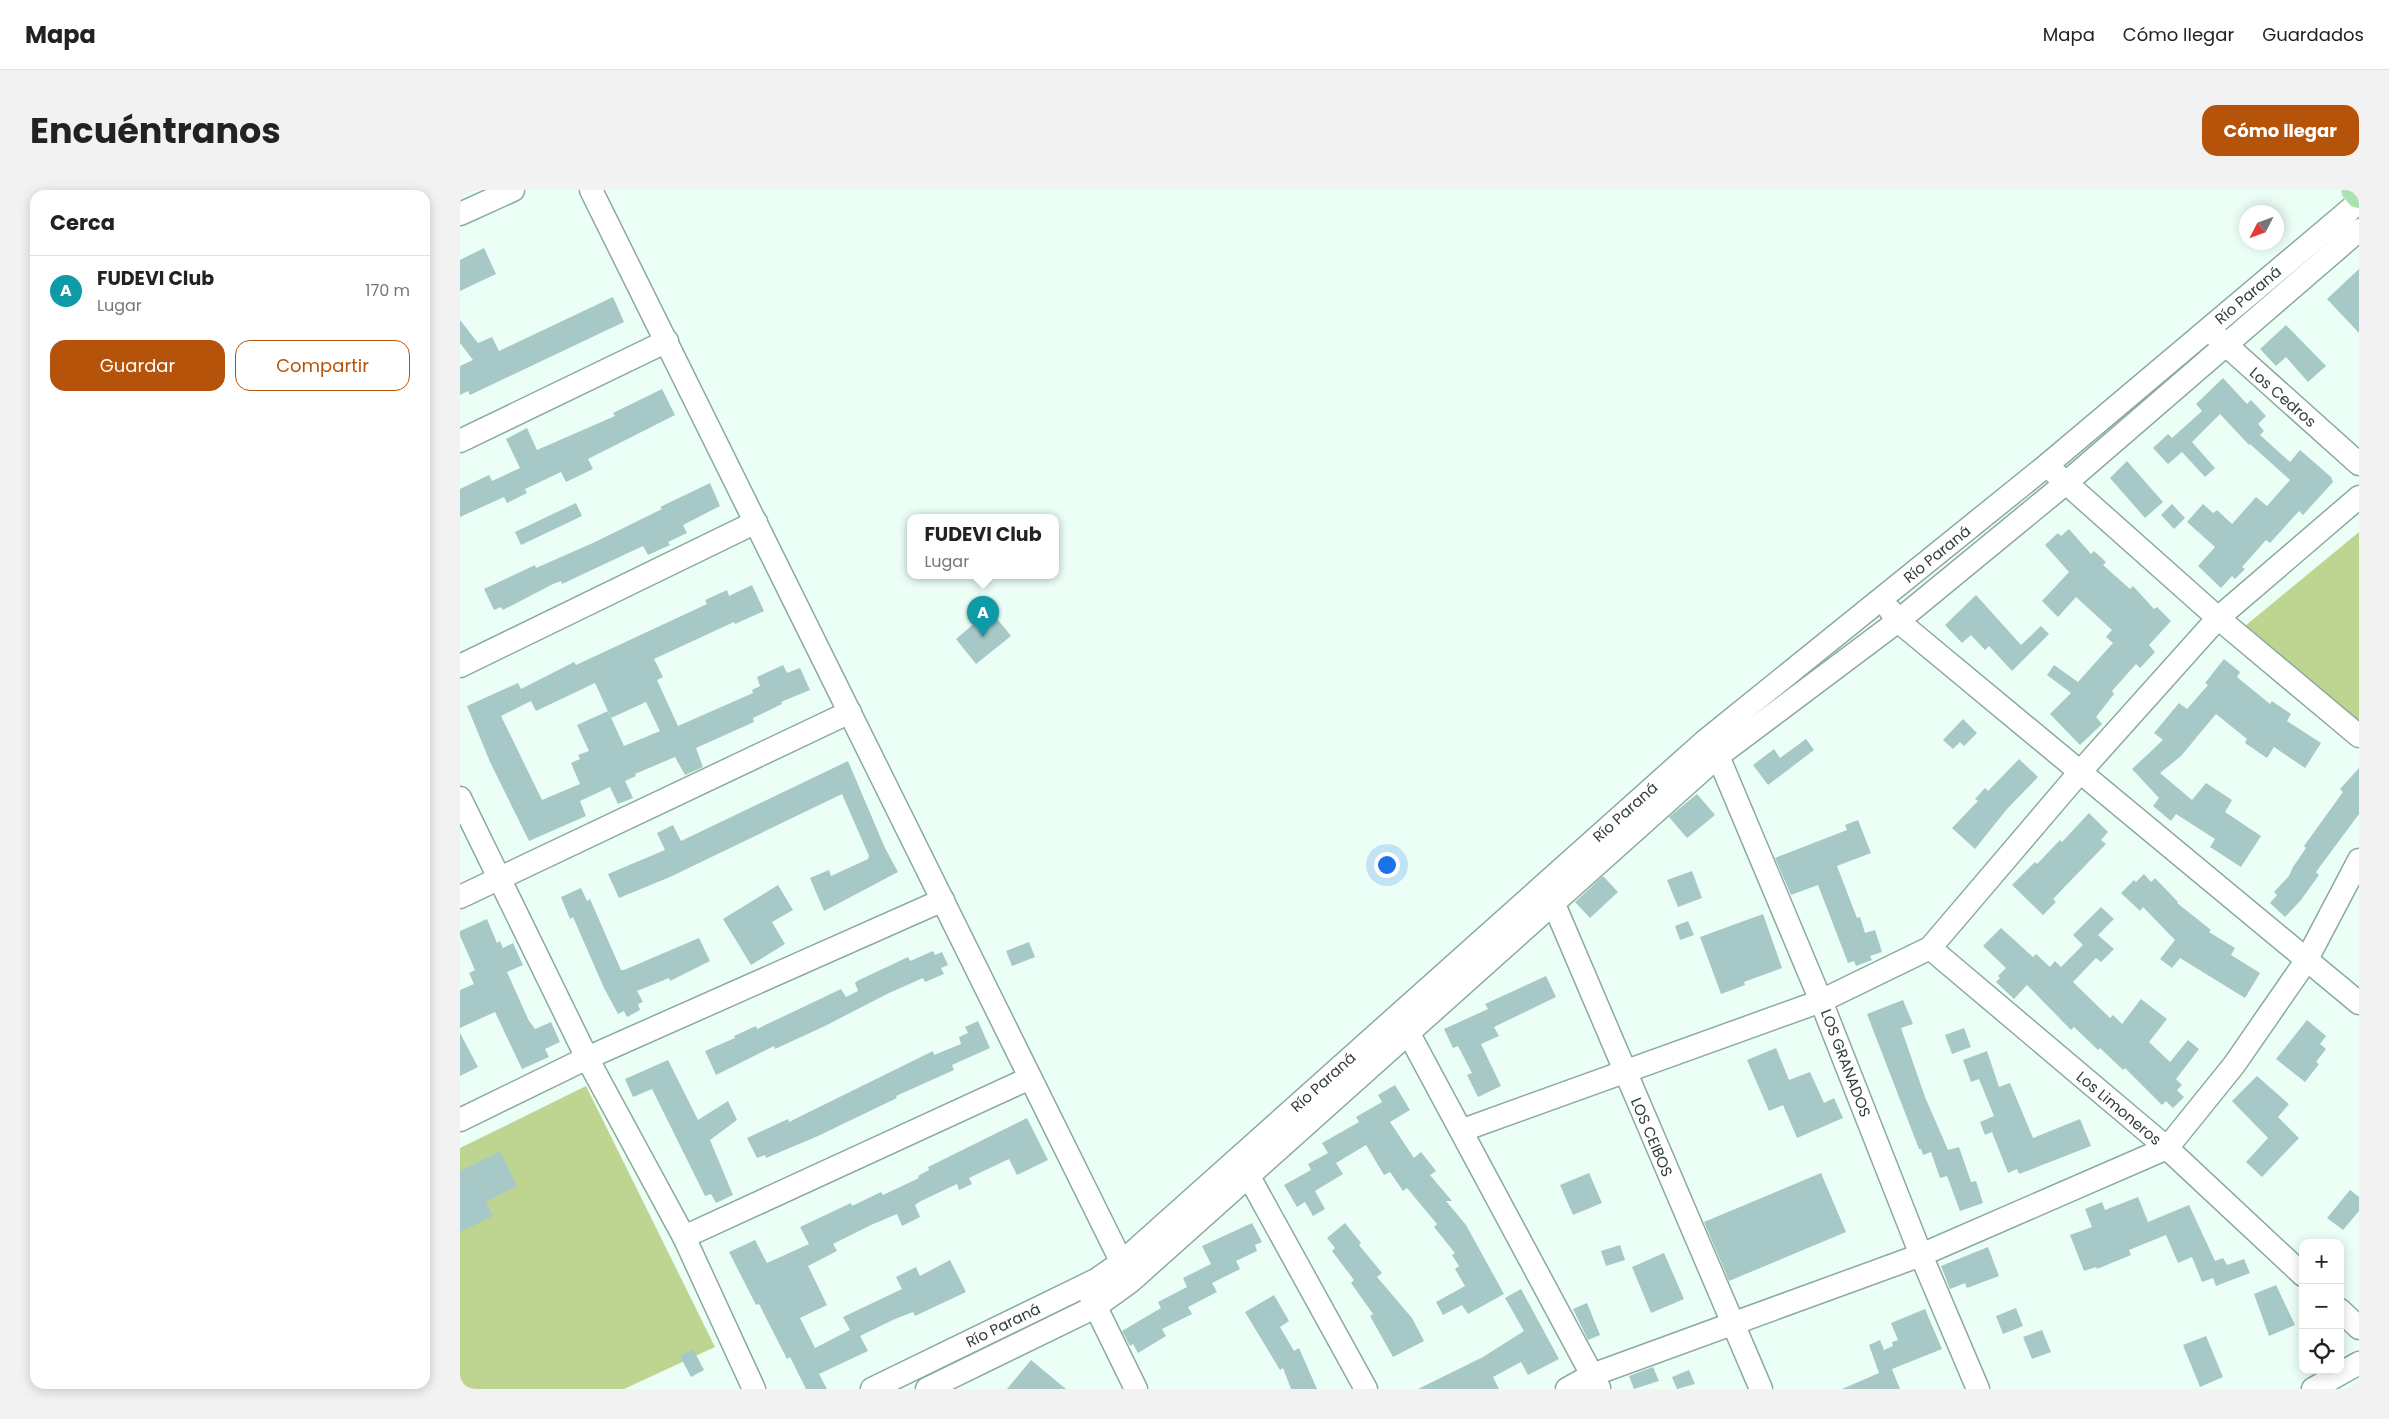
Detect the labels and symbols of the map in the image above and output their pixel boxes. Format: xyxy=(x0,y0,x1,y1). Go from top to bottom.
north arrow xyxy=(2239,205,2284,250)
street label: Río Paraná xyxy=(2210,261,2286,329)
street label: Los Cedros xyxy=(2245,362,2321,432)
street label: Río Paraná xyxy=(1899,520,1975,588)
pin: A xyxy=(967,596,999,637)
street label: Río Paraná xyxy=(1588,777,1662,847)
your location xyxy=(1374,852,1400,878)
street label: LOS GRANADOS xyxy=(1816,1006,1876,1120)
street label: Río Paraná xyxy=(1286,1047,1360,1117)
street label: Los Limoneros xyxy=(2072,1066,2166,1150)
street label: LOS CEIBOS xyxy=(1626,1094,1678,1180)
street label: Río Paraná xyxy=(962,1298,1044,1352)

